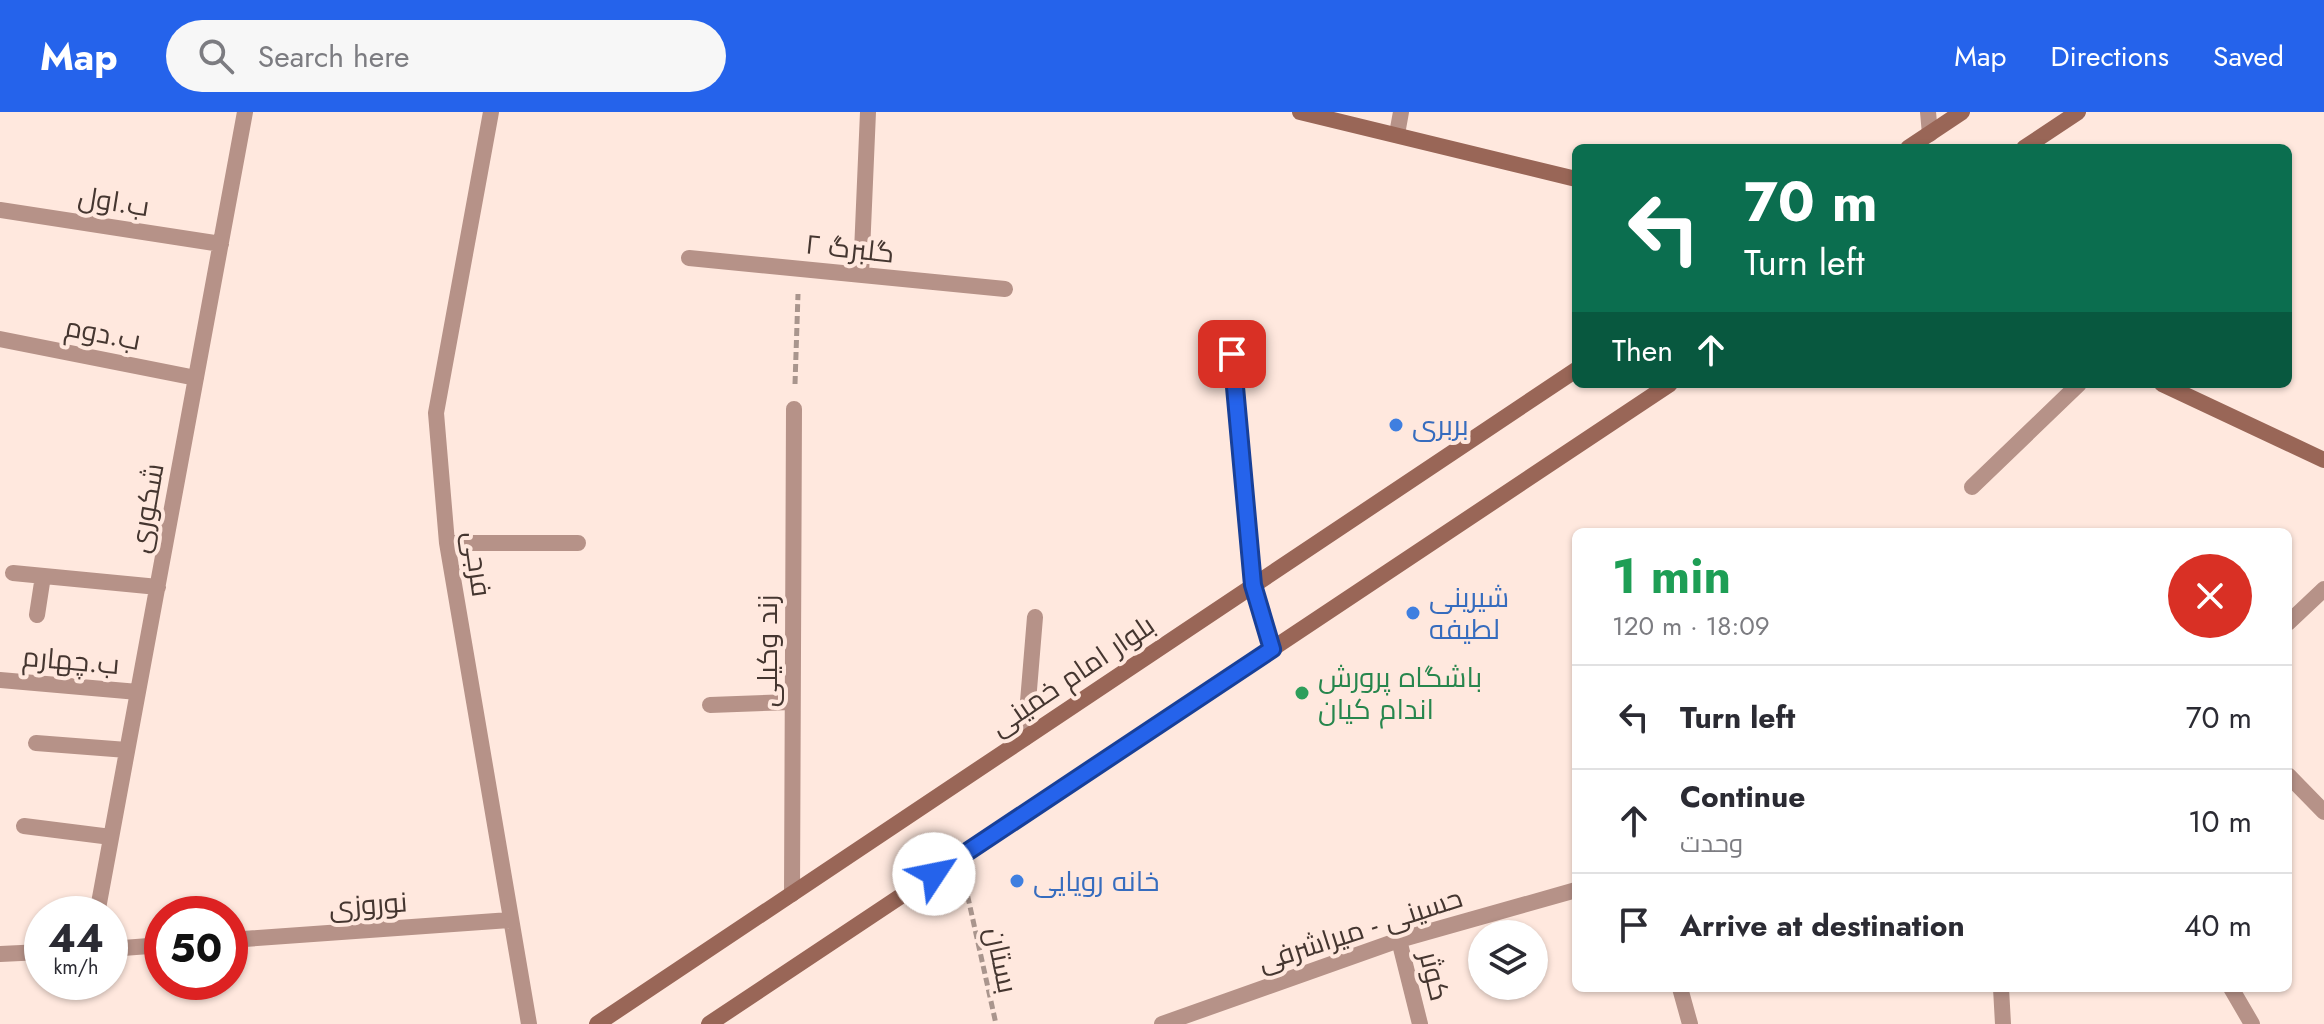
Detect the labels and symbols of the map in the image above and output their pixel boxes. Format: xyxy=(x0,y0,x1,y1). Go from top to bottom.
street label: ب.اول xyxy=(75,176,153,227)
street label: گلبرگ ۲ xyxy=(803,223,896,274)
street label: ب.دوم xyxy=(61,306,145,361)
pin xyxy=(1198,320,1266,388)
place label: بربری xyxy=(1412,405,1469,446)
marker: بربری xyxy=(1387,416,1405,434)
street label: شکوری xyxy=(118,460,175,556)
street label: فرجی xyxy=(453,529,502,599)
place label: شیرینی لطیفه xyxy=(1429,577,1509,650)
street label: زند وکیلی xyxy=(747,595,788,707)
marker: شیرینی لطیفه xyxy=(1404,604,1422,622)
street label: بلوار امام خمینی xyxy=(982,605,1163,746)
street label: ب.چهارم xyxy=(21,636,121,685)
place label: باشگاه پرورش اندام کیان xyxy=(1318,657,1482,730)
marker: باشگاه پرورش اندام کیان xyxy=(1293,684,1311,702)
position arrow xyxy=(892,832,976,916)
place label: خانه رویایی xyxy=(1033,861,1159,902)
marker: خانه رویایی xyxy=(1008,872,1026,890)
street label: حسینی - میراشرفی xyxy=(1253,877,1468,982)
street label: نوروزی xyxy=(327,881,409,928)
speed limit sign: 50 xyxy=(144,896,248,1000)
street label: بستان xyxy=(975,923,1028,997)
street label: کوثر xyxy=(1408,945,1460,1005)

